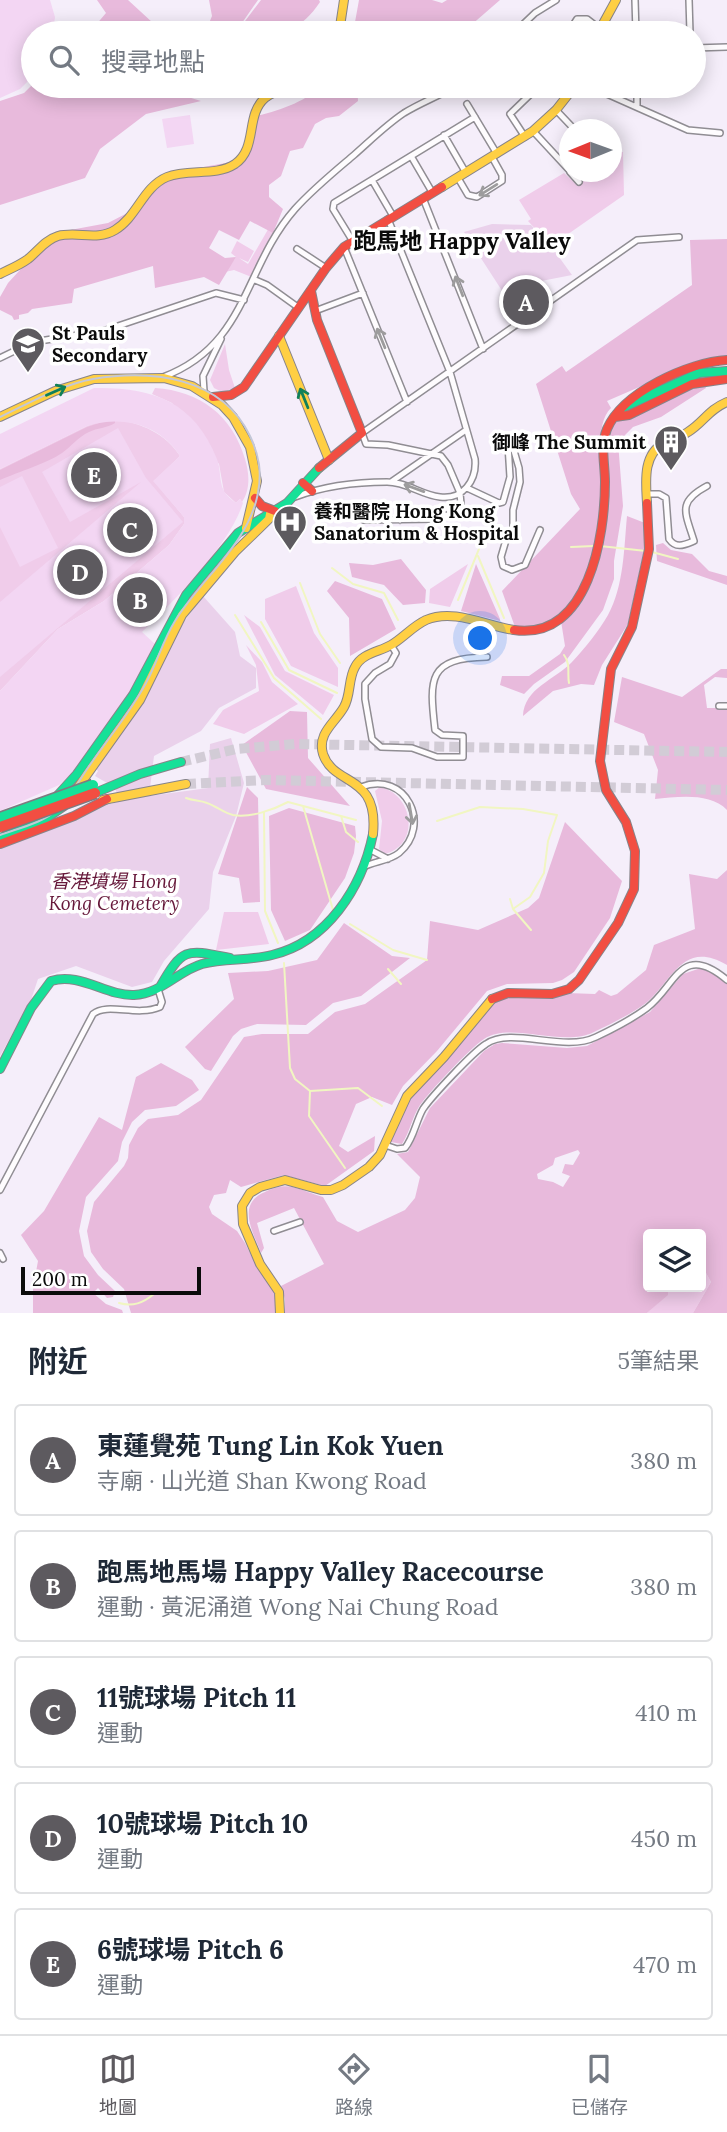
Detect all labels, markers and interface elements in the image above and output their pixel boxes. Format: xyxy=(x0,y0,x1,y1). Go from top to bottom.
search box xyxy=(21,21,706,98)
icon: search xyxy=(45,41,83,79)
text: 搜尋地點 xyxy=(101,45,205,78)
north arrow xyxy=(559,119,622,182)
one-way arrow xyxy=(479,184,499,198)
district label: 跑馬地 Happy Valley xyxy=(353,226,571,255)
one-way arrow xyxy=(451,275,464,297)
pin: A xyxy=(503,276,549,328)
place label: St Pauls Secondary xyxy=(52,321,148,367)
school or university icon: St Pauls Secondary xyxy=(9,325,47,374)
one-way arrow xyxy=(374,328,387,350)
one-way arrow xyxy=(45,384,66,397)
one-way arrow xyxy=(296,387,309,409)
building icon: 御峰 The Summit xyxy=(652,423,690,472)
place label: 御峰 The Summit xyxy=(492,430,647,454)
pin: E xyxy=(71,449,117,501)
one-way arrow xyxy=(403,481,425,493)
place label: 養和醫院 Hong Kong Sanatorium & Hospital xyxy=(314,499,519,545)
hospital icon: 養和醫院 Hong Kong Sanatorium & Hospital xyxy=(271,503,309,552)
pin: C xyxy=(107,504,153,556)
pin: D xyxy=(57,546,103,598)
pin: B xyxy=(117,574,163,626)
your location xyxy=(463,621,497,655)
one-way arrow xyxy=(405,802,418,825)
park label: 香港墳場 Hong Kong Cemetery xyxy=(48,869,180,915)
map controls xyxy=(643,1229,706,1292)
button: layers xyxy=(643,1229,706,1292)
scale bar xyxy=(21,1264,201,1296)
text: 200 m xyxy=(32,1267,88,1291)
text: 附近 xyxy=(28,1342,88,1380)
text: 5筆結果 xyxy=(617,1346,699,1375)
text: 東蓮覺苑 Tung Lin Kok Yuen xyxy=(97,1429,444,1462)
text: A xyxy=(45,1446,61,1475)
text: 380 m xyxy=(630,1446,697,1475)
text: 寺廟 · 山光道 Shan Kwong Road xyxy=(97,1466,427,1495)
text: 跑馬地馬場 Happy Valley Racecourse xyxy=(97,1555,544,1588)
text: B xyxy=(45,1572,61,1601)
text: 380 m xyxy=(630,1572,697,1601)
text: 運動 · 黃泥涌道 Wong Nai Chung Road xyxy=(97,1592,499,1621)
text: 11號球場 Pitch 11 xyxy=(97,1681,296,1714)
text: C xyxy=(45,1698,61,1727)
text: 410 m xyxy=(635,1698,697,1727)
text: 運動 xyxy=(97,1718,143,1747)
text: 10號球場 Pitch 10 xyxy=(97,1807,308,1840)
text: D xyxy=(44,1824,62,1853)
text: 450 m xyxy=(631,1824,697,1853)
text: 運動 xyxy=(97,1844,143,1873)
text: 6號球場 Pitch 6 xyxy=(97,1933,284,1966)
text: E xyxy=(46,1950,60,1979)
text: 470 m xyxy=(633,1950,697,1979)
text: 運動 xyxy=(97,1970,143,1999)
tab: 地圖 xyxy=(99,2050,137,2119)
tab: 路線 xyxy=(335,2050,373,2119)
tab: 已儲存 xyxy=(571,2050,628,2119)

